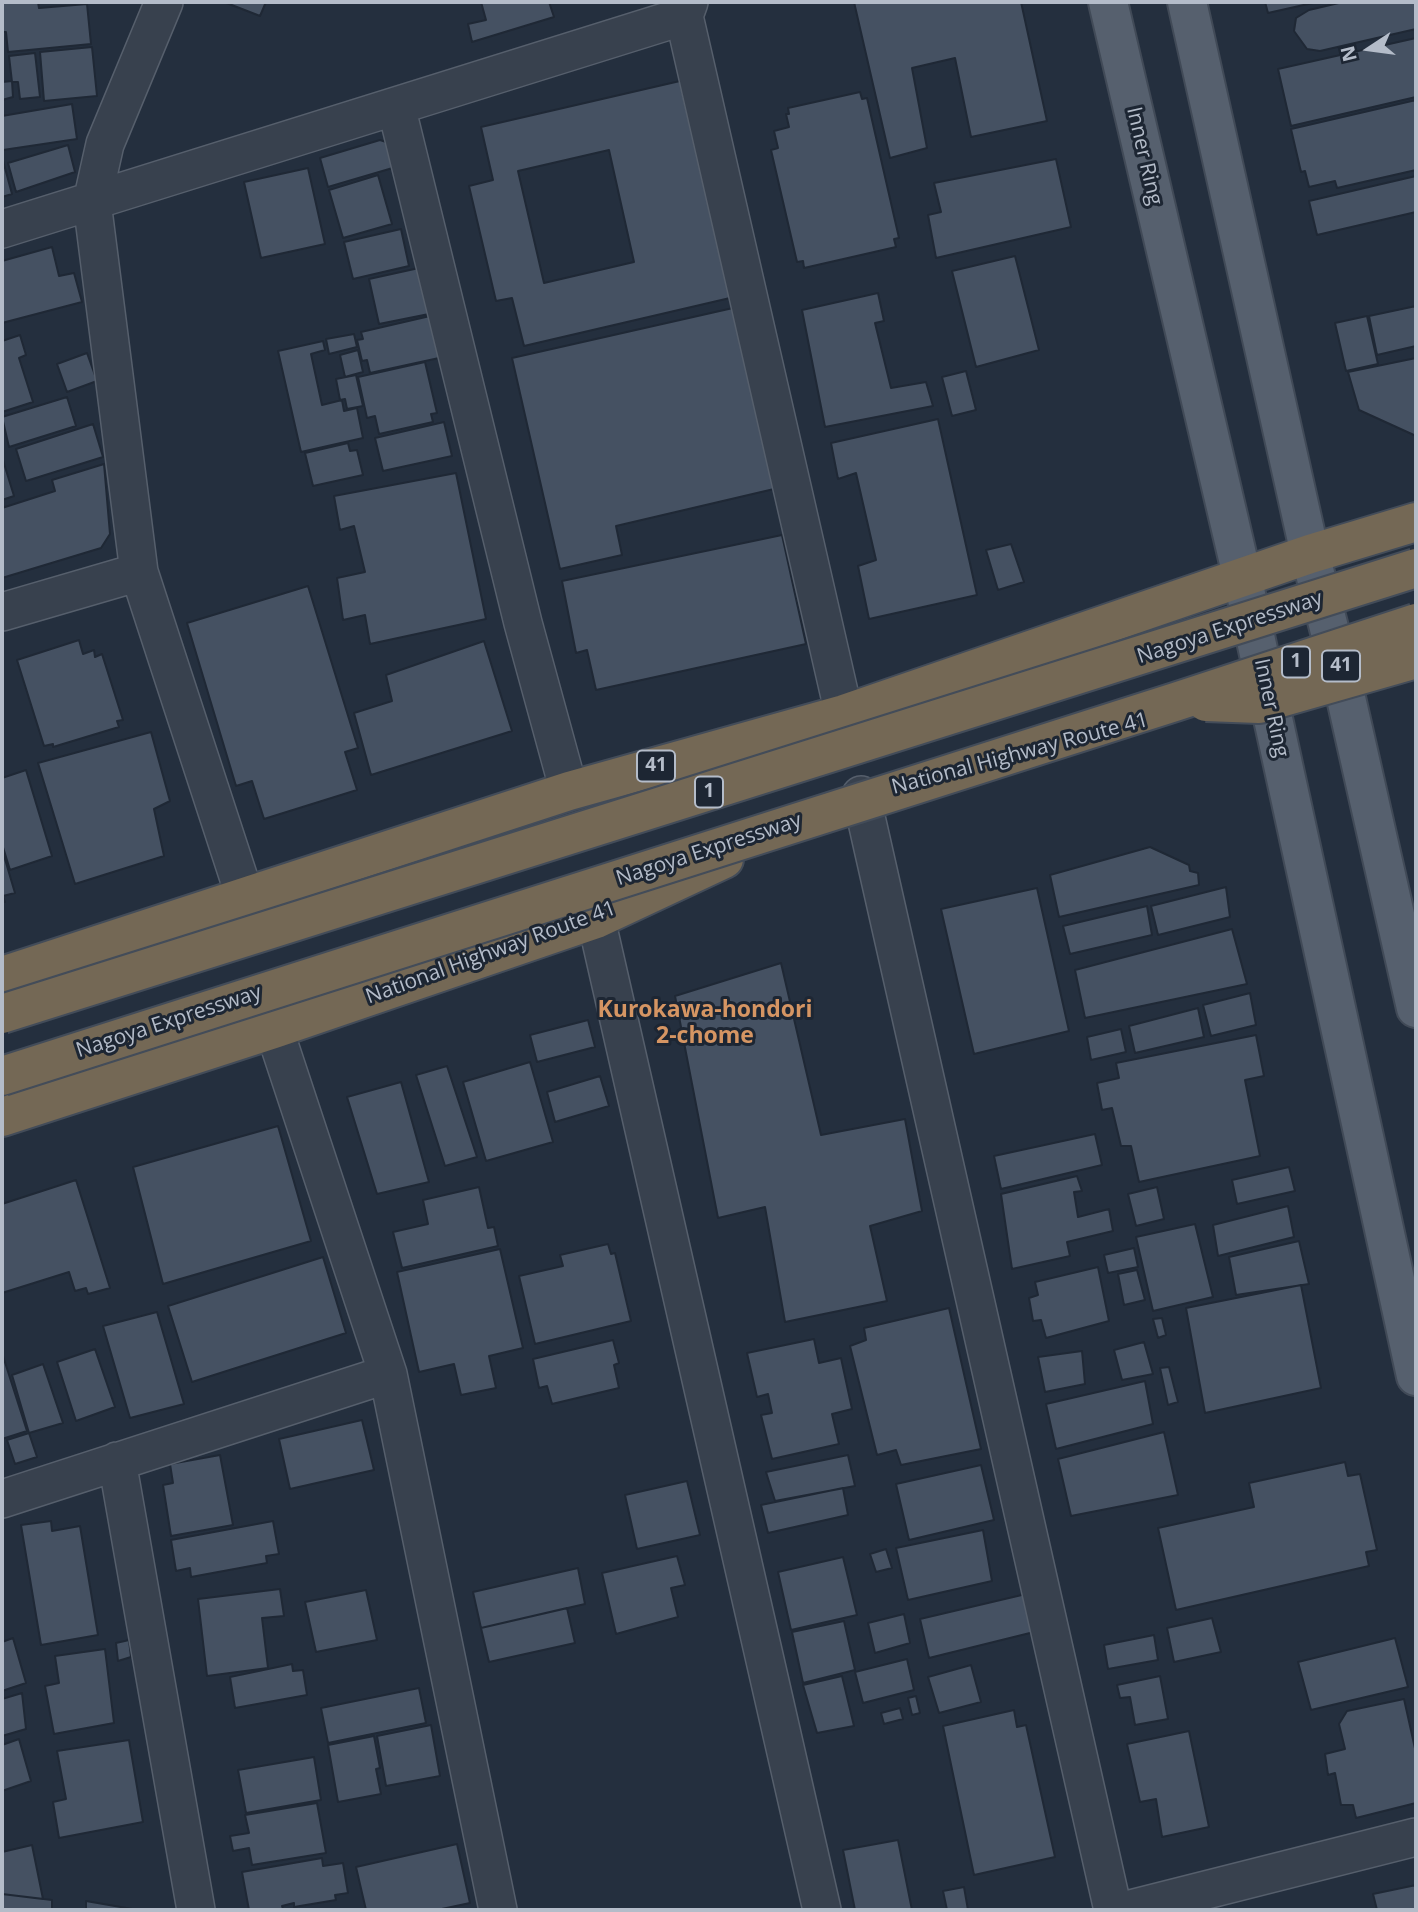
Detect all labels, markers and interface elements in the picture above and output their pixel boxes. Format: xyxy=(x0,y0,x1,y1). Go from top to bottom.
north arrow xyxy=(1334,14,1404,84)
text: N xyxy=(1334,43,1363,64)
street label: Inner Ring xyxy=(1120,104,1168,208)
street label: Nagoya Expressway xyxy=(1134,586,1326,670)
road number: 1 xyxy=(1282,646,1310,678)
road number: 41 xyxy=(1322,650,1360,681)
street label: Inner Ring xyxy=(1248,656,1294,760)
street label: National Highway Route 41 xyxy=(889,708,1151,800)
road number: 41 xyxy=(637,750,675,782)
road number: 1 xyxy=(695,776,723,807)
street label: Nagoya Expressway xyxy=(613,808,805,892)
street label: National Highway Route 41 xyxy=(362,896,620,1010)
street label: Nagoya Expressway xyxy=(73,980,265,1064)
district label: Kurokawa-hondori 2-chome xyxy=(598,996,812,1050)

